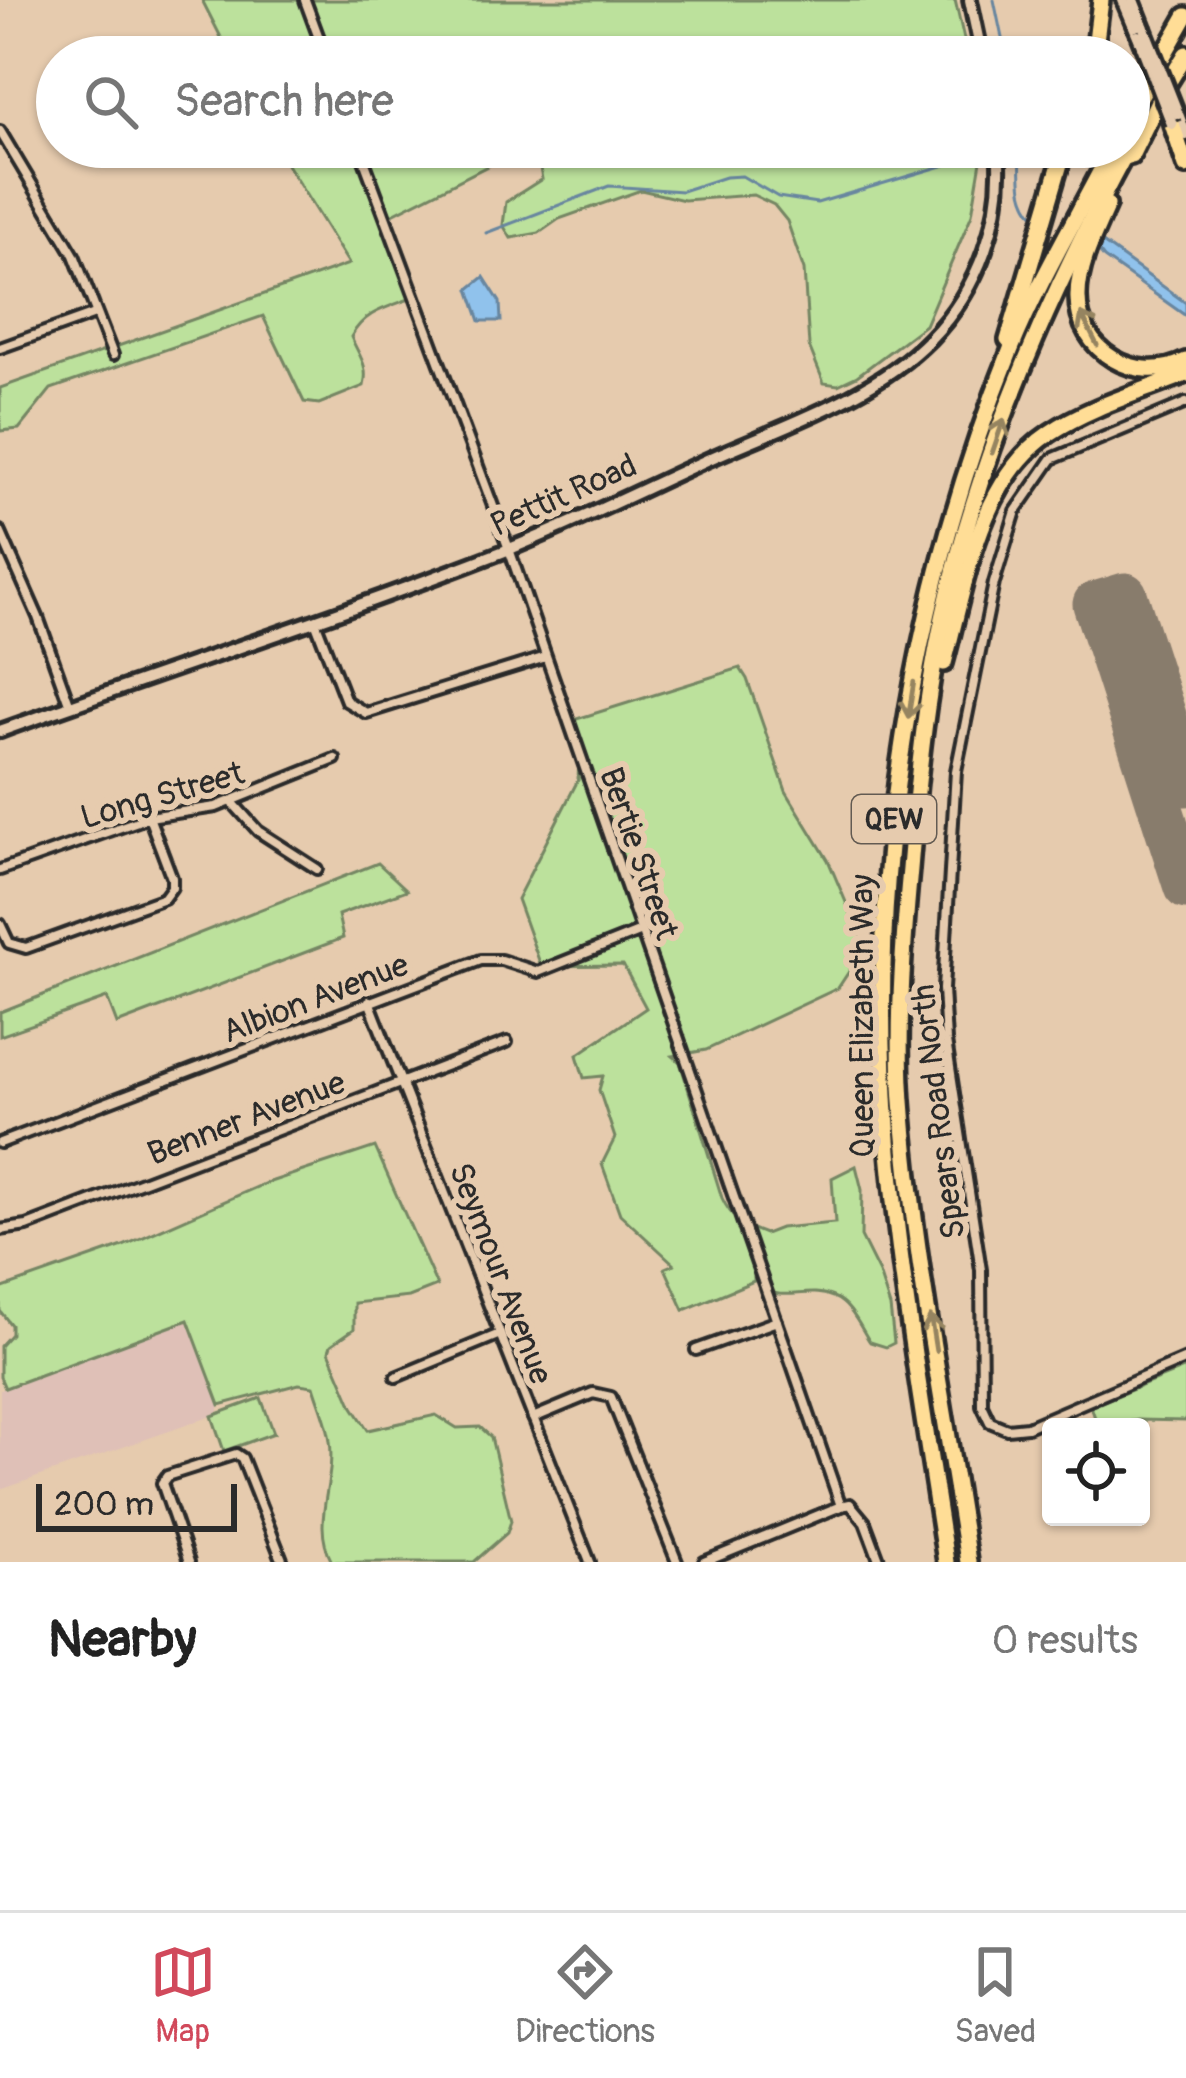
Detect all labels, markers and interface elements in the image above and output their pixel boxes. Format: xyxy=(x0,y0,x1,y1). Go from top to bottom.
search box xyxy=(36,36,1150,168)
icon: search xyxy=(78,69,144,135)
text: Search here xyxy=(174,74,394,130)
one-way arrow xyxy=(1076,312,1099,348)
one-way arrow xyxy=(989,418,1010,455)
street label: Pettit Road xyxy=(484,445,643,546)
one-way arrow xyxy=(899,679,922,718)
street label: Long Street xyxy=(76,752,249,838)
street label: Bertie Street xyxy=(590,762,687,945)
road number: QEW xyxy=(852,795,936,843)
street label: Queen Elizabeth Way xyxy=(842,874,883,1158)
street label: Albion Avenue xyxy=(217,944,414,1053)
street label: Spears Road North xyxy=(903,982,974,1241)
street label: Benner Avenue xyxy=(142,1062,351,1175)
street label: Seymour Avenue xyxy=(440,1157,562,1390)
one-way arrow xyxy=(920,1314,943,1353)
map controls xyxy=(1042,1418,1150,1526)
button: locate xyxy=(1042,1418,1150,1526)
scale bar xyxy=(36,1478,237,1531)
text: 200 m xyxy=(54,1484,154,1525)
text: Nearby xyxy=(48,1608,196,1672)
text: 0 results xyxy=(992,1616,1138,1665)
tab: Map xyxy=(150,1939,216,2052)
tab: Directions xyxy=(515,1939,655,2052)
tab: Saved xyxy=(954,1939,1036,2052)

